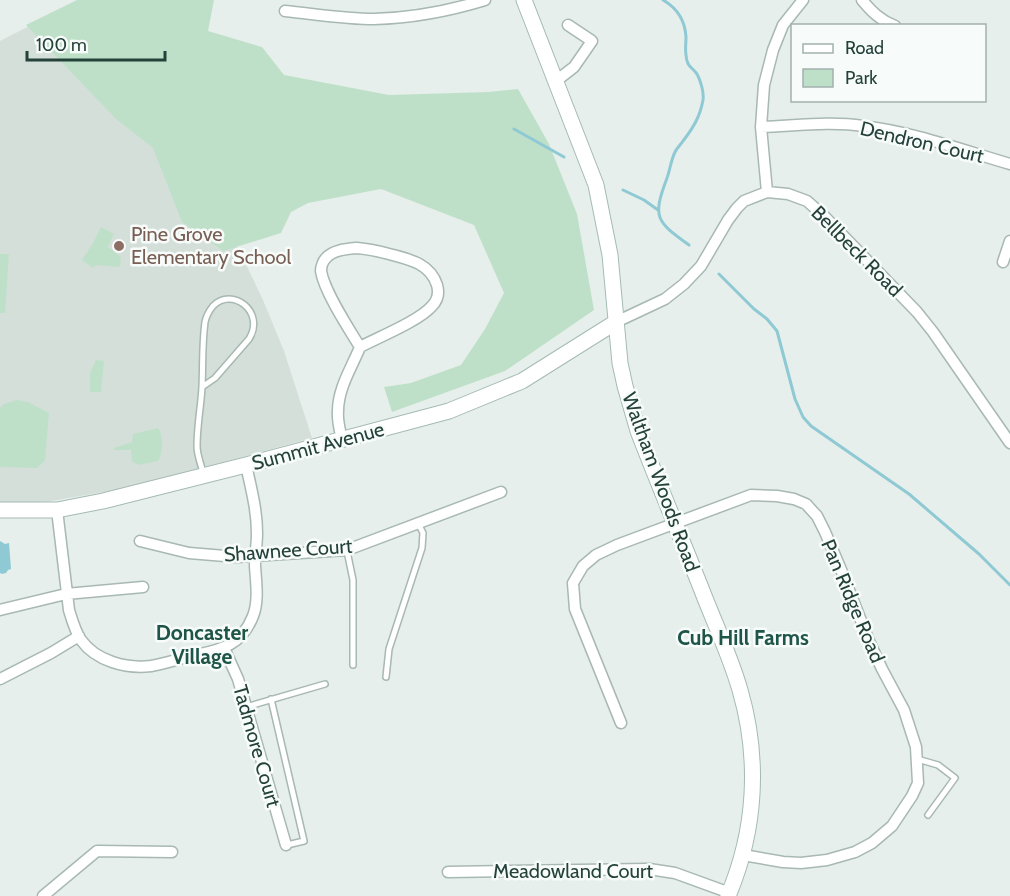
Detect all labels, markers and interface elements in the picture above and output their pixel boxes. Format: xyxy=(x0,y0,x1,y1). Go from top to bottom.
scale bar xyxy=(27,24,165,62)
legend xyxy=(791,24,986,102)
text: 100 m xyxy=(36,34,87,56)
text: Road xyxy=(845,37,884,59)
text: Park xyxy=(845,67,878,89)
street label: Dendron Court xyxy=(858,116,986,168)
street label: Bellbeck Road xyxy=(806,200,908,302)
place label: Pine Grove Elementary School xyxy=(131,222,292,269)
marker: Pine Grove Elementary School xyxy=(112,239,126,253)
street label: Waltham Woods Road xyxy=(617,389,705,575)
street label: Summit Avenue xyxy=(249,417,387,475)
street label: Shawnee Court xyxy=(223,534,353,566)
street label: Pan Ridge Road xyxy=(816,536,890,666)
district label: Doncaster Village xyxy=(156,620,248,669)
district label: Cub Hill Farms xyxy=(677,625,809,650)
street label: Tadmore Court xyxy=(228,682,286,810)
street label: Meadowland Court xyxy=(493,859,653,883)

